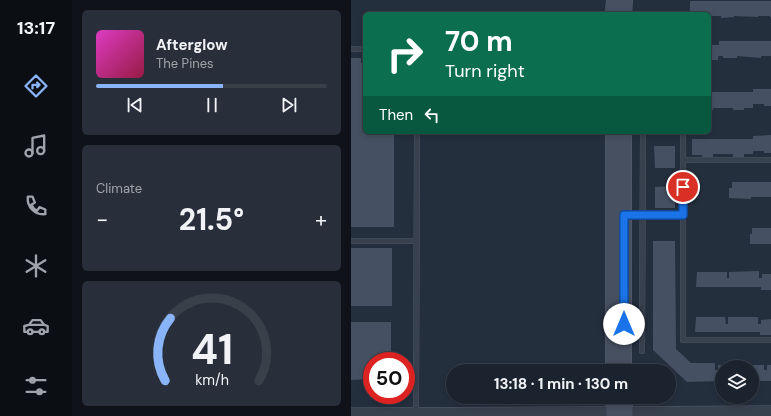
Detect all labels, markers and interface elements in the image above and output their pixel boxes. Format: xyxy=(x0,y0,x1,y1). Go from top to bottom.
text: 13:17 xyxy=(17,16,55,40)
text: 70 m xyxy=(445,23,513,60)
icon: right xyxy=(379,28,431,80)
text: Afterglow xyxy=(156,35,228,55)
text: The Pines xyxy=(156,55,214,72)
text: Turn right xyxy=(445,59,525,83)
icon: directions xyxy=(22,72,50,100)
icon: previous xyxy=(124,94,146,116)
icon: pause xyxy=(201,94,223,116)
icon: next xyxy=(278,94,300,116)
icon: left xyxy=(421,104,443,126)
text: Then xyxy=(379,105,413,125)
icon: music xyxy=(22,132,50,160)
pin xyxy=(666,170,700,204)
icon: arrive xyxy=(672,176,694,198)
text: Climate xyxy=(96,180,142,197)
icon: phone xyxy=(22,192,50,220)
text: 21.5° xyxy=(179,200,244,239)
text: − xyxy=(96,205,108,234)
text: + xyxy=(315,205,327,234)
icon: climate xyxy=(22,252,50,280)
position arrow xyxy=(603,303,645,345)
icon: car xyxy=(22,312,50,340)
text: 41 xyxy=(190,323,233,377)
speed limit sign: 50 xyxy=(363,352,415,404)
map controls xyxy=(715,360,759,404)
button: layers xyxy=(715,360,759,404)
text: km/h xyxy=(195,371,228,389)
icon: filters xyxy=(22,372,50,400)
text: 13:18 · 1 min · 130 m xyxy=(494,374,628,394)

